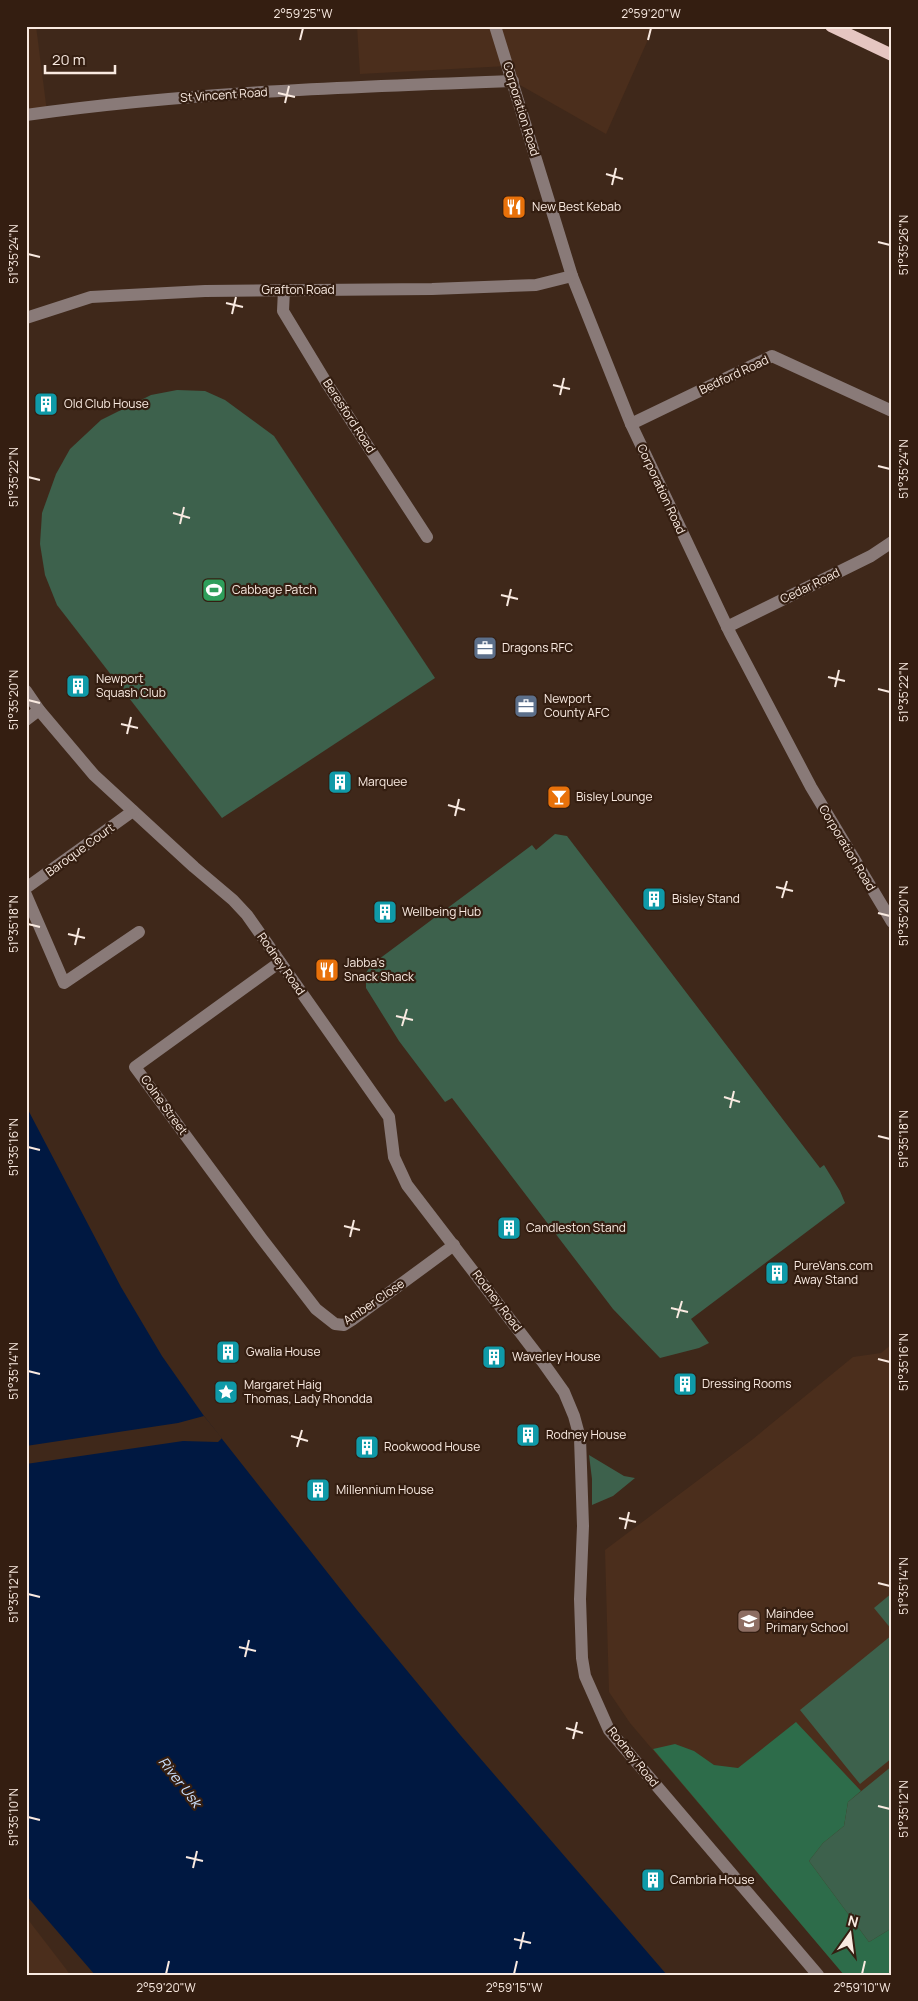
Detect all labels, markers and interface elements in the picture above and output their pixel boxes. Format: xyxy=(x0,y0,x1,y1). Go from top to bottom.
text: 2°59'25"W xyxy=(274,5,333,22)
text: 2°59'20"W xyxy=(621,5,681,22)
scale bar xyxy=(45,42,115,74)
text: 20 m xyxy=(52,49,85,70)
street label: Corporation Road xyxy=(499,60,544,158)
street label: St Vincent Road xyxy=(180,83,268,106)
restaurant icon: New Best Kebab xyxy=(501,194,527,220)
place label: New Best Kebab xyxy=(532,198,621,215)
text: 51°35'26"N xyxy=(895,215,912,275)
text: 51°35'24"N xyxy=(5,224,22,284)
street label: Grafton Road xyxy=(261,281,335,298)
street label: Bedford Road xyxy=(696,351,771,398)
street label: Beresford Road xyxy=(319,375,380,456)
building icon: Old Club House xyxy=(33,391,59,417)
place label: Old Club House xyxy=(64,395,149,412)
text: 51°35'24"N xyxy=(895,439,912,499)
street label: Corporation Road xyxy=(633,441,690,537)
text: 51°35'22"N xyxy=(5,447,22,507)
street label: Cedar Road xyxy=(777,564,843,607)
sports icon: Cabbage Patch xyxy=(201,577,227,603)
place label: Cabbage Patch xyxy=(232,581,317,598)
office icon: Dragons RFC xyxy=(472,635,498,661)
place label: Dragons RFC xyxy=(502,639,573,656)
text: 51°35'22"N xyxy=(895,662,912,722)
text: 51°35'20"N xyxy=(5,670,22,730)
place label: Newport Squash Club xyxy=(96,670,166,701)
building icon: Newport Squash Club xyxy=(65,673,91,699)
place label: Newport County AFC xyxy=(544,690,610,721)
office icon: Newport County AFC xyxy=(513,693,539,719)
building icon: Marquee xyxy=(327,769,353,795)
place label: Marquee xyxy=(358,773,407,790)
bar icon: Bisley Lounge xyxy=(546,784,572,810)
place label: Bisley Lounge xyxy=(576,788,652,805)
street label: Corporation Road xyxy=(815,802,880,894)
street label: Baroque Court xyxy=(42,819,118,880)
building icon: Bisley Stand xyxy=(641,886,667,912)
text: 51°35'20"N xyxy=(895,886,912,946)
place label: Bisley Stand xyxy=(672,890,740,907)
text: 51°35'18"N xyxy=(5,895,22,953)
building icon: Wellbeing Hub xyxy=(372,899,398,925)
place label: Wellbeing Hub xyxy=(402,903,481,920)
street label: Rodney Road xyxy=(254,929,309,998)
place label: Jabba's Snack Shack xyxy=(344,954,415,985)
restaurant icon: Jabba's Snack Shack xyxy=(314,957,340,983)
street label: Colne Street xyxy=(137,1071,192,1138)
text: 51°35'18"N xyxy=(895,1110,912,1168)
text: 51°35'16"N xyxy=(5,1118,22,1176)
building icon: Candleston Stand xyxy=(496,1215,522,1241)
place label: Candleston Stand xyxy=(526,1219,626,1236)
place label: PureVans.com Away Stand xyxy=(794,1257,873,1288)
building icon: PureVans.com Away Stand xyxy=(764,1260,790,1286)
street label: Rodney Road xyxy=(469,1266,526,1335)
street label: Amber Close xyxy=(340,1275,408,1328)
text: 51°35'16"N xyxy=(895,1333,912,1391)
building icon: Gwalia House xyxy=(215,1339,241,1365)
text: 51°35'14"N xyxy=(5,1342,22,1400)
place label: Gwalia House xyxy=(246,1343,320,1360)
building icon: Waverley House xyxy=(481,1344,507,1370)
place label: Waverley House xyxy=(512,1348,601,1365)
building icon: Dressing Rooms xyxy=(672,1371,698,1397)
place label: Dressing Rooms xyxy=(702,1375,792,1392)
place label: Margaret Haig Thomas, Lady Rhondda xyxy=(244,1376,373,1407)
place icon: Margaret Haig Thomas, Lady Rhondda xyxy=(213,1379,239,1405)
building icon: Rodney House xyxy=(515,1422,541,1448)
place label: Rodney House xyxy=(546,1426,626,1443)
building icon: Rookwood House xyxy=(354,1434,380,1460)
place label: Rookwood House xyxy=(384,1438,480,1455)
building icon: Millennium House xyxy=(305,1477,331,1503)
place label: Millennium House xyxy=(336,1481,434,1498)
text: 51°35'14"N xyxy=(895,1557,912,1615)
text: 51°35'12"N xyxy=(5,1565,22,1623)
place label: Maindee Primary School xyxy=(766,1605,848,1636)
school or university icon: Maindee Primary School xyxy=(736,1608,762,1634)
street label: Rodney Road xyxy=(604,1723,663,1790)
water label: River Usk xyxy=(155,1753,207,1812)
text: 51°35'12"N xyxy=(895,1780,912,1838)
text: 51°35'10"N xyxy=(5,1788,22,1846)
building icon: Cambria House xyxy=(640,1867,666,1893)
place label: Cambria House xyxy=(670,1871,754,1888)
north arrow xyxy=(826,1908,876,1958)
text: N xyxy=(846,1910,860,1931)
text: 2°59'20"W xyxy=(136,1979,196,1996)
text: 2°59'15"W xyxy=(486,1979,543,1996)
text: 2°59'10"W xyxy=(833,1979,891,1996)

